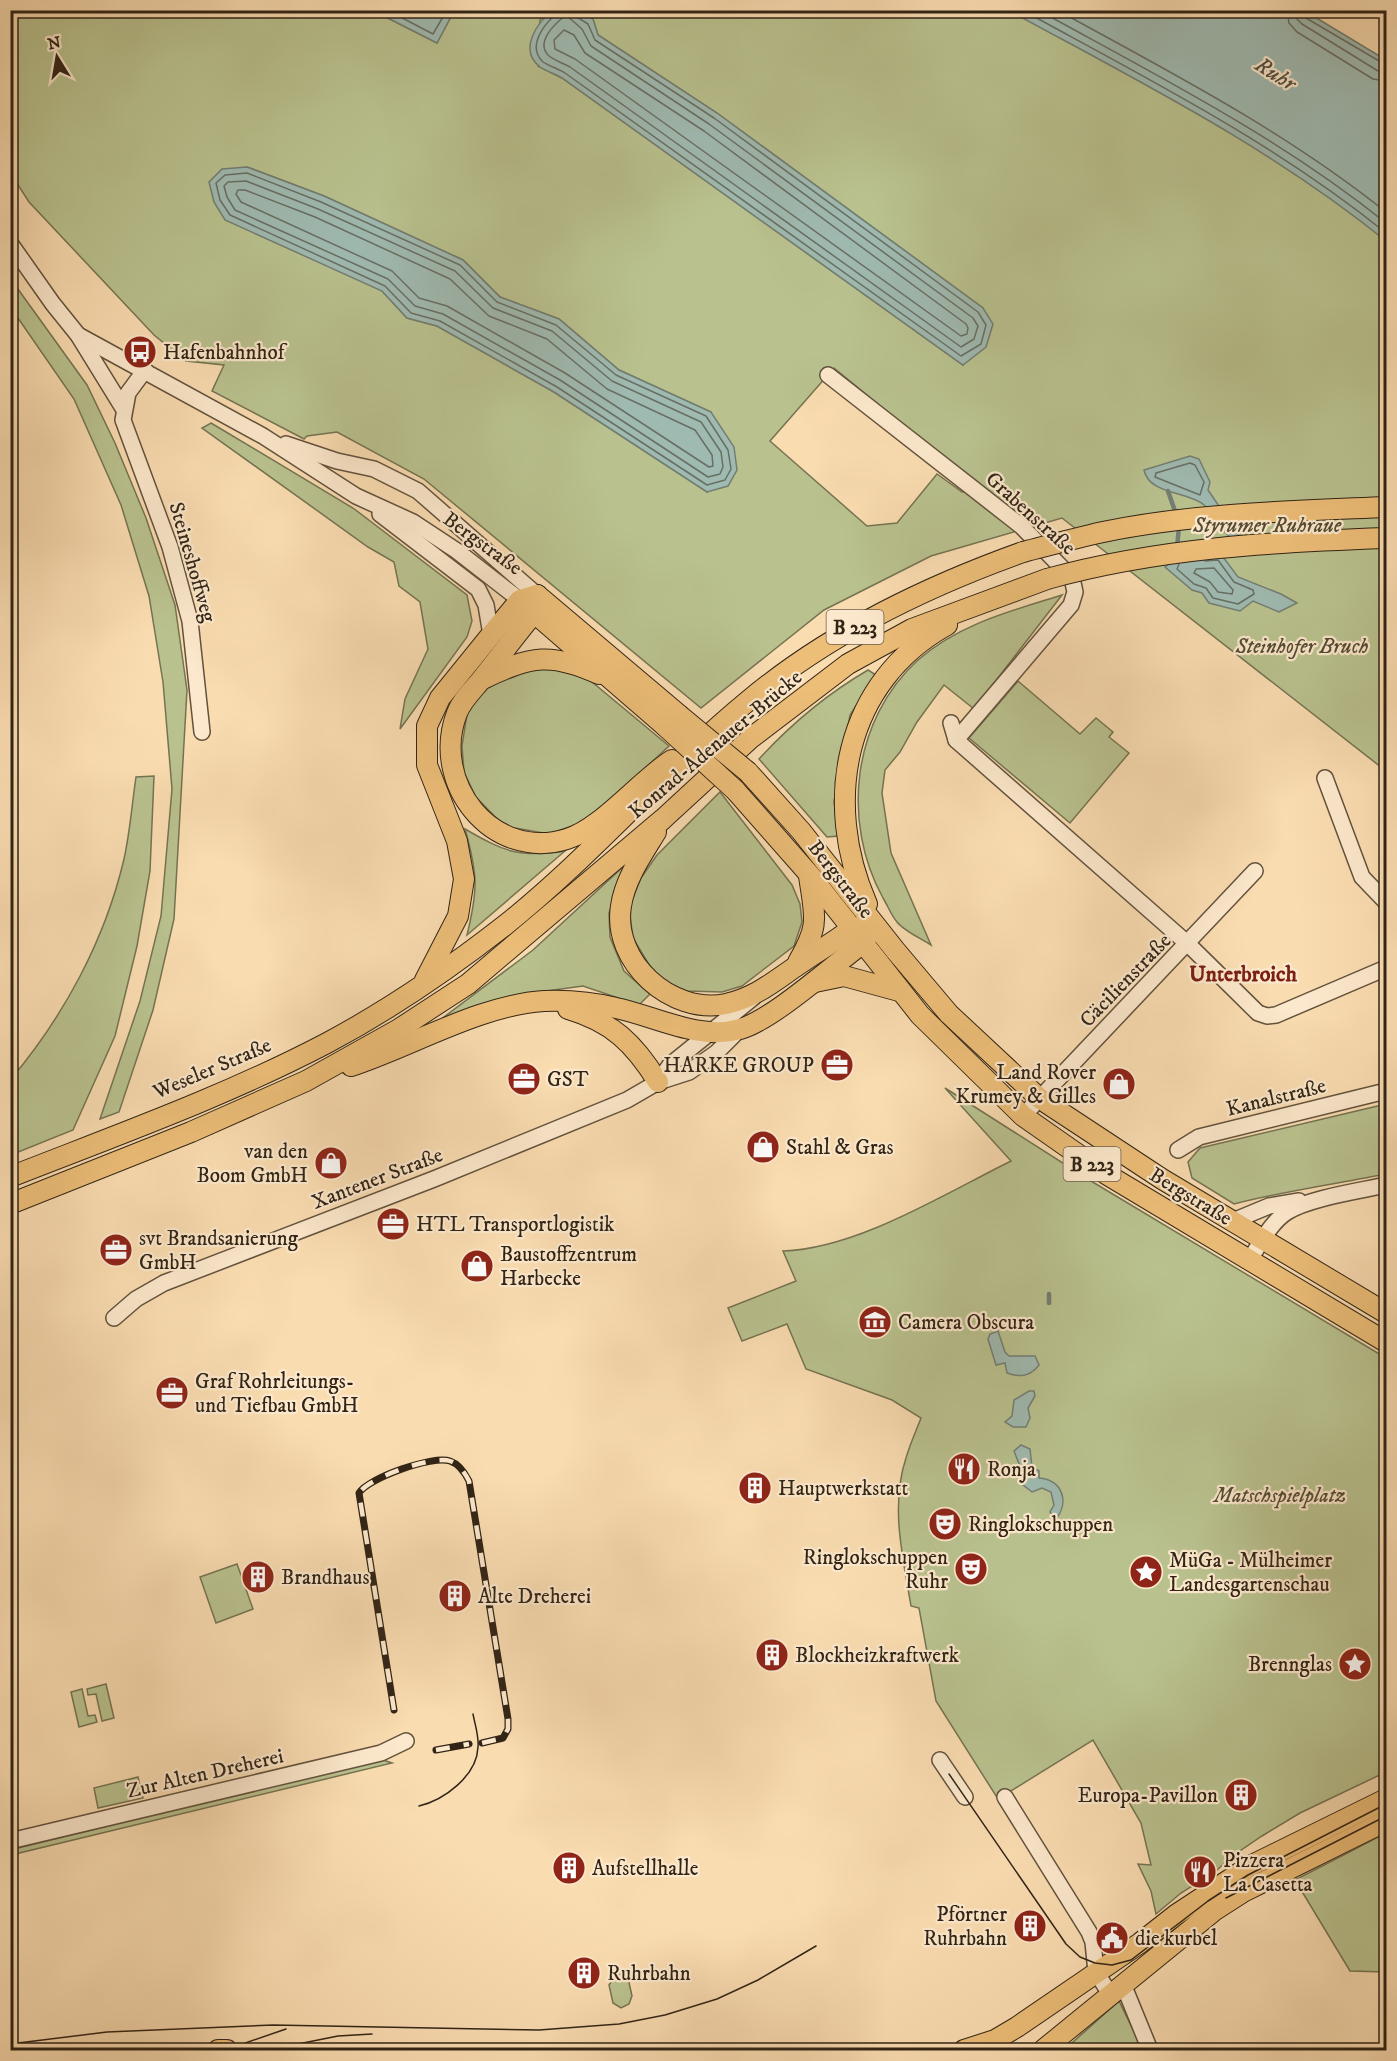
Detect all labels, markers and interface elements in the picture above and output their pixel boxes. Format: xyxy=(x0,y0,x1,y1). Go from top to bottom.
north arrow xyxy=(27,27,87,87)
text: N xyxy=(46,32,63,54)
water label: Ruhr xyxy=(1249,51,1302,98)
bus stop icon: Hafenbahnhof xyxy=(122,334,158,370)
place label: Hafenbahnhof xyxy=(163,340,288,366)
street label: Grabenstraße xyxy=(980,466,1081,561)
street label: Steineshoffweg xyxy=(163,499,222,626)
street label: Bergstraße xyxy=(438,506,527,582)
park label: Styrumer Ruhraue xyxy=(1192,513,1342,539)
road number: B 223 xyxy=(826,610,884,644)
park label: Steinhofer Bruch xyxy=(1234,634,1369,660)
street label: Konrad-Adenauer-Brücke xyxy=(624,664,808,825)
street label: Bergstraße xyxy=(802,835,879,924)
street label: Cäcilienstraße xyxy=(1074,928,1177,1033)
district label: Unterbroich xyxy=(1189,961,1297,988)
street label: Weseler Straße xyxy=(149,1032,276,1106)
office icon: HARKE GROUP xyxy=(819,1047,855,1083)
place label: HARKE GROUP xyxy=(663,1053,814,1079)
place label: Land Rover Krumey & Gilles xyxy=(955,1060,1096,1110)
office icon: GST xyxy=(506,1061,542,1097)
shop icon: Land Rover Krumey & Gilles xyxy=(1101,1066,1137,1102)
place label: GST xyxy=(547,1067,589,1093)
street label: Kanalstraße xyxy=(1224,1073,1329,1123)
shop icon: Stahl & Gras xyxy=(745,1129,781,1165)
place label: Stahl & Gras xyxy=(786,1135,894,1161)
place label: van den Boom GmbH xyxy=(196,1139,308,1189)
street label: Xantener Straße xyxy=(308,1142,447,1216)
shop icon: van den Boom GmbH xyxy=(313,1145,349,1181)
road number: B 223 xyxy=(1064,1147,1120,1181)
street label: Bergstraße xyxy=(1144,1162,1237,1232)
office icon: HTL Transportlogistik xyxy=(375,1206,411,1242)
place label: HTL Transportlogistik xyxy=(416,1212,615,1238)
place label: svt Brandsanierung GmbH xyxy=(139,1226,299,1276)
office icon: svt Brandsanierung GmbH xyxy=(98,1232,134,1268)
place label: Baustoffzentrum Harbecke xyxy=(500,1242,637,1292)
shop icon: Baustoffzentrum Harbecke xyxy=(459,1248,495,1284)
museum icon: Camera Obscura xyxy=(857,1304,893,1340)
place label: Camera Obscura xyxy=(898,1310,1034,1336)
place label: Graf Rohrleitungs- und Tiefbau GmbH xyxy=(195,1369,359,1419)
office icon: Graf Rohrleitungs- und Tiefbau GmbH xyxy=(154,1375,190,1411)
restaurant icon: Ronja xyxy=(946,1451,982,1487)
place label: Ronja xyxy=(987,1457,1036,1483)
building icon: Hauptwerkstatt xyxy=(737,1470,773,1506)
place label: Hauptwerkstatt xyxy=(778,1476,909,1502)
park label: Matschspielplatz xyxy=(1212,1483,1346,1509)
theatre icon: Ringlokschuppen xyxy=(927,1506,963,1542)
place label: Ringlokschuppen xyxy=(968,1512,1113,1538)
place label: Ringlokschuppen Ruhr xyxy=(803,1545,948,1595)
place label: MüGa - Mülheimer Landesgartenschau xyxy=(1169,1548,1332,1598)
theatre icon: Ringlokschuppen Ruhr xyxy=(953,1551,989,1587)
place icon: MüGa - Mülheimer Landesgartenschau xyxy=(1128,1554,1164,1590)
building icon: Brandhaus xyxy=(240,1559,276,1595)
place label: Brandhaus xyxy=(281,1565,369,1591)
building icon: Alte Dreherei xyxy=(437,1578,473,1614)
place label: Alte Dreherei xyxy=(478,1584,591,1610)
building icon: Blockheizkraftwerk xyxy=(754,1637,790,1673)
place label: Blockheizkraftwerk xyxy=(795,1643,960,1669)
place icon: Brennglas xyxy=(1337,1646,1373,1682)
place label: Brennglas xyxy=(1248,1652,1332,1678)
street label: Zur Alten Dreherei xyxy=(124,1743,286,1805)
building icon: Europa-Pavillon xyxy=(1223,1777,1259,1813)
place label: Europa-Pavillon xyxy=(1078,1783,1218,1809)
place label: Pizzera La Casetta xyxy=(1223,1848,1313,1898)
building icon: Aufstellhalle xyxy=(551,1850,587,1886)
restaurant icon: Pizzera La Casetta xyxy=(1182,1854,1218,1890)
place label: Aufstellhalle xyxy=(592,1856,699,1882)
place label: Pförtner Ruhrbahn xyxy=(923,1902,1007,1952)
building icon: Pförtner Ruhrbahn xyxy=(1012,1908,1048,1944)
public building icon: die kurbel xyxy=(1094,1920,1130,1956)
place label: die kurbel xyxy=(1135,1926,1218,1952)
building icon: Ruhrbahn xyxy=(566,1955,602,1991)
place label: Ruhrbahn xyxy=(607,1961,691,1987)

